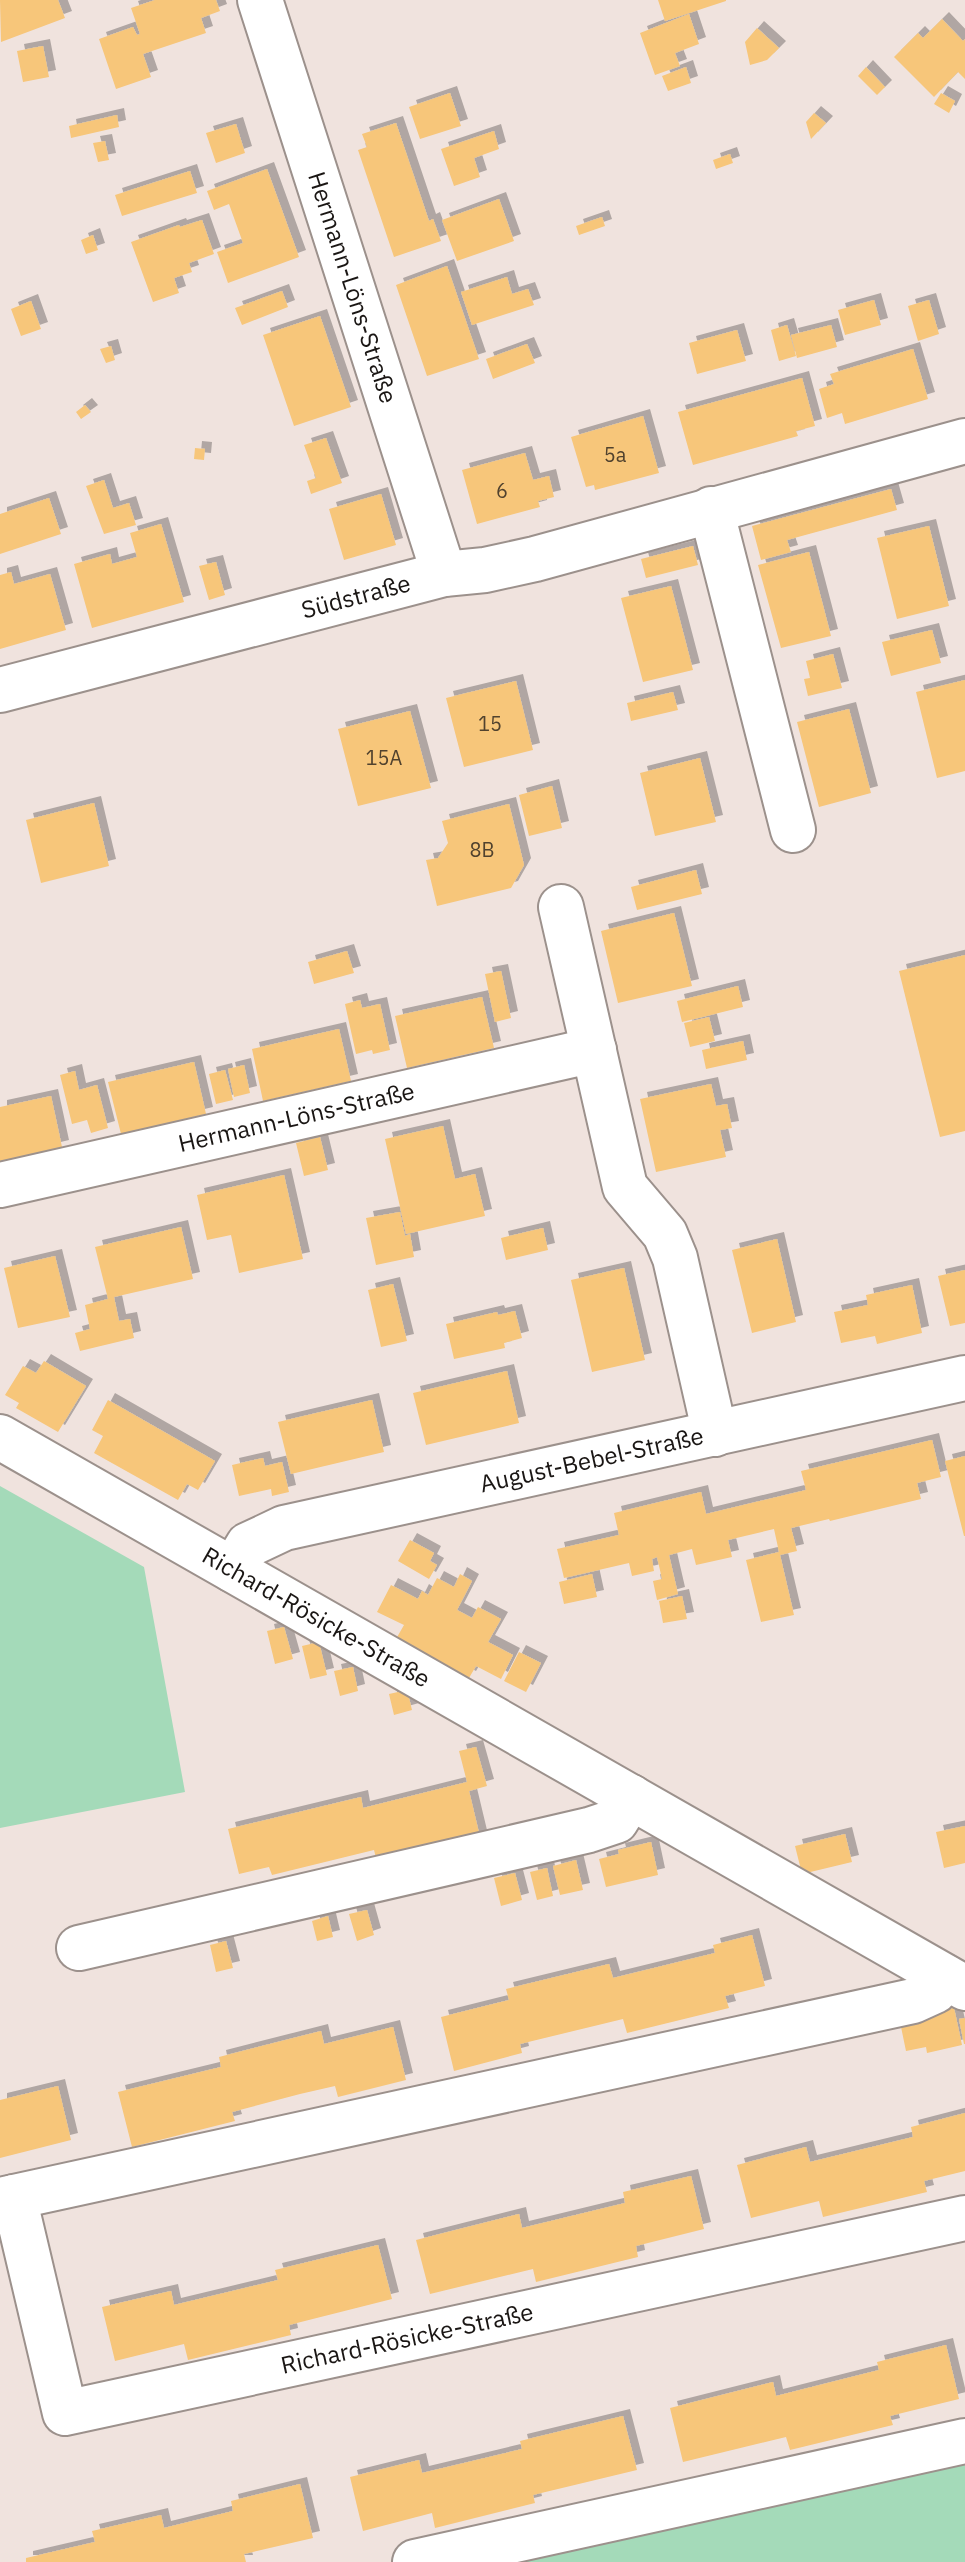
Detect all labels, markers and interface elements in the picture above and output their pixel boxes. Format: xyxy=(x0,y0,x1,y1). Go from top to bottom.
street label: Hermann-Löns-Straße xyxy=(301,167,405,407)
house number: 5a xyxy=(604,441,627,468)
house number: 6 xyxy=(496,477,508,504)
street label: Südstraße xyxy=(298,566,414,626)
house number: 15 xyxy=(478,710,502,737)
house number: 15A xyxy=(366,744,403,771)
house number: 8B xyxy=(469,836,495,863)
street label: Hermann-Löns-Straße xyxy=(175,1074,418,1159)
street label: August-Bebel-Straße xyxy=(477,1419,706,1499)
street label: Richard-Rösicke-Straße xyxy=(197,1539,436,1694)
street label: Richard-Rösicke-Straße xyxy=(278,2295,536,2381)

